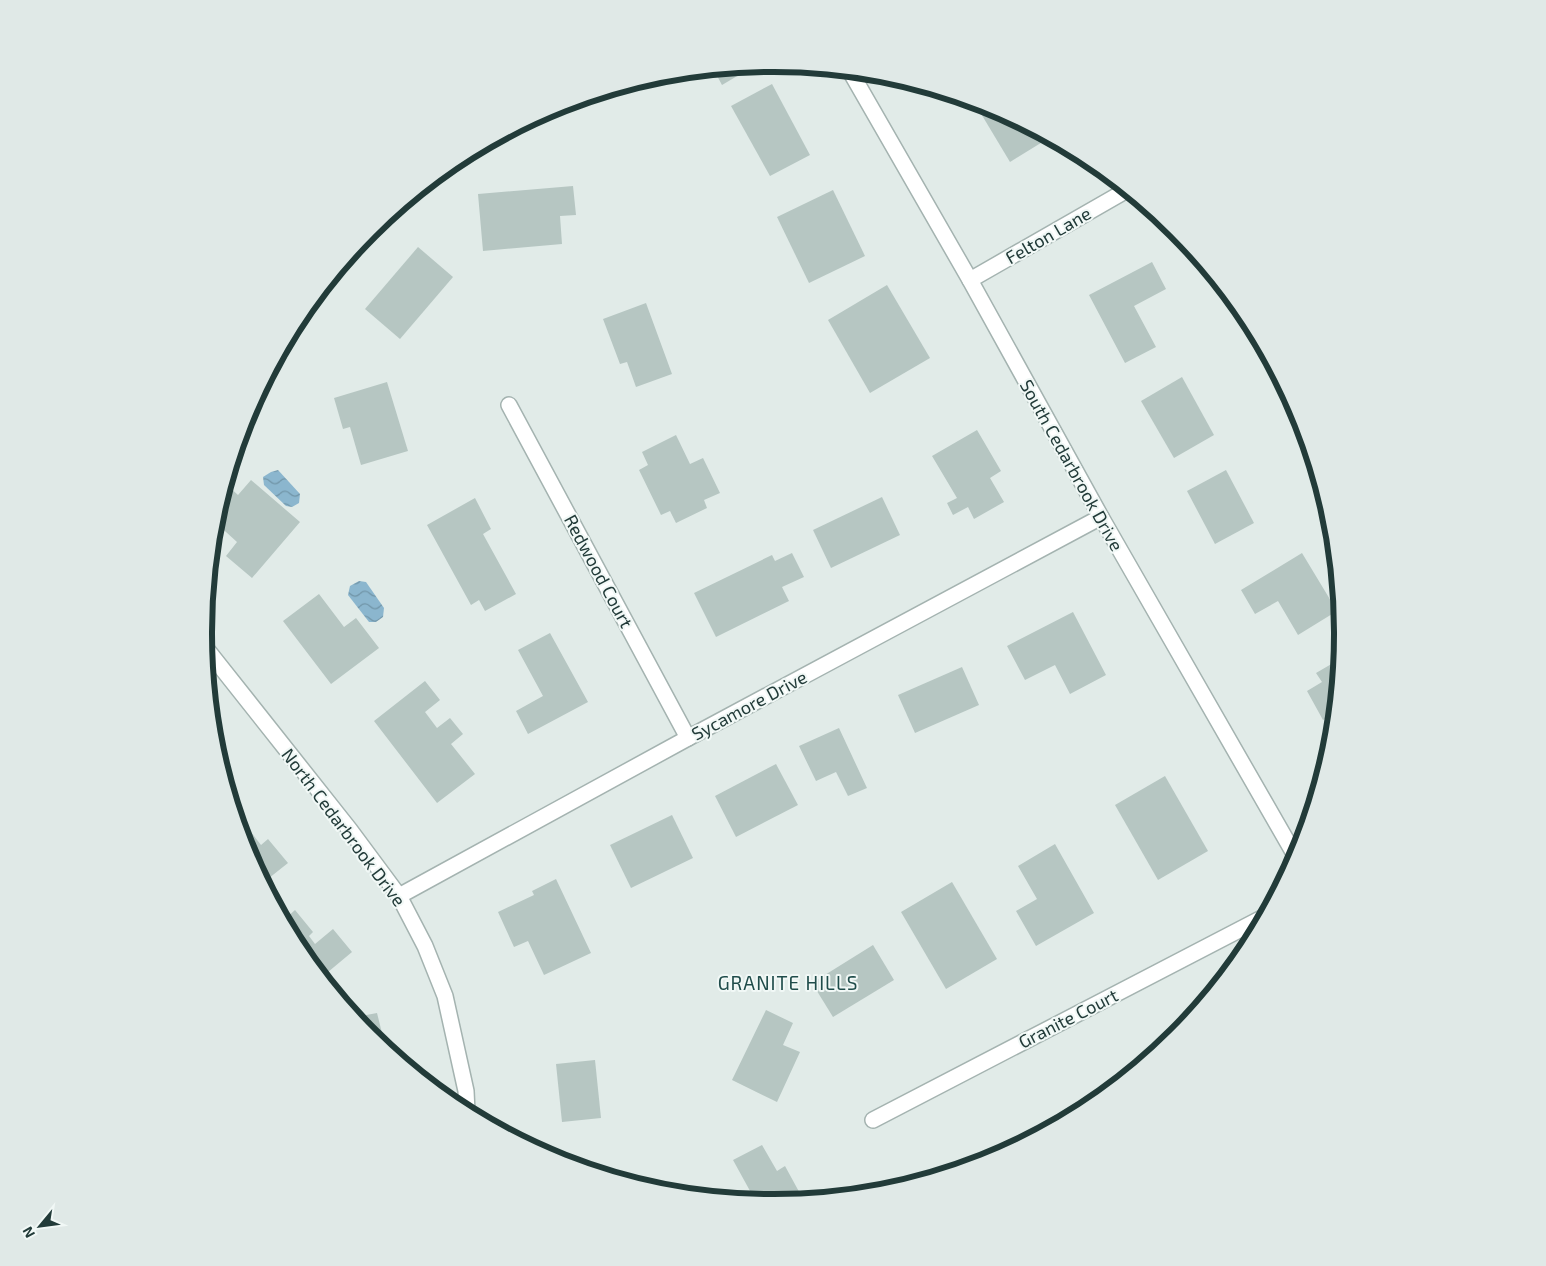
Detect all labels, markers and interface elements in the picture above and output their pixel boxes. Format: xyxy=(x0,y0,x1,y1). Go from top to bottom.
street label: Felton Lane xyxy=(1001,202,1095,268)
street label: South Cedarbrook Drive xyxy=(1016,375,1128,555)
street label: Redwood Court xyxy=(560,510,638,632)
street label: Sycamore Drive xyxy=(688,665,810,745)
street label: North Cedarbrook Drive xyxy=(277,744,411,910)
district label: GRANITE HILLS xyxy=(718,971,858,994)
street label: Granite Court xyxy=(1015,983,1122,1052)
north arrow xyxy=(15,1201,65,1251)
text: N xyxy=(18,1224,38,1241)

